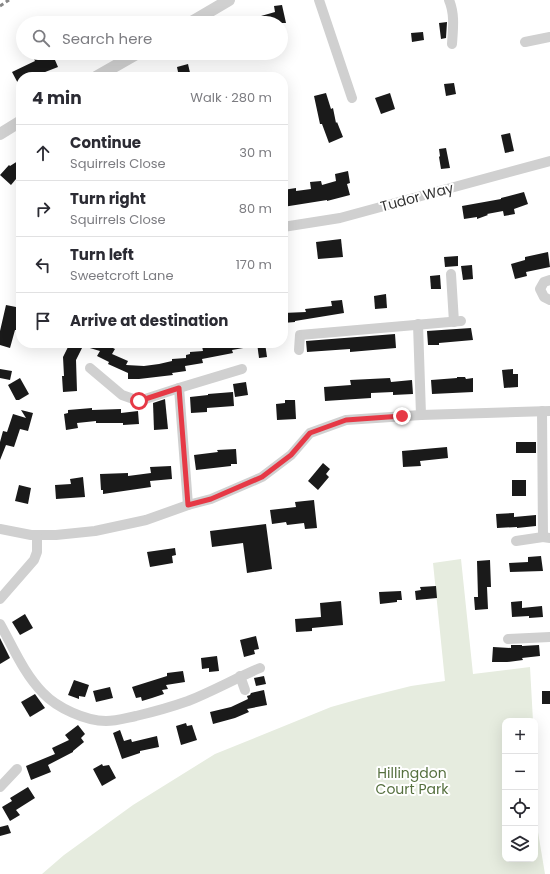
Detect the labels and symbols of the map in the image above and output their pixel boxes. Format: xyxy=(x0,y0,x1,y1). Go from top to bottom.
street label: Tudor Way xyxy=(378,178,456,216)
route start xyxy=(130,392,148,410)
route end xyxy=(393,407,411,425)
park label: Hillingdon Court Park xyxy=(376,763,449,799)

